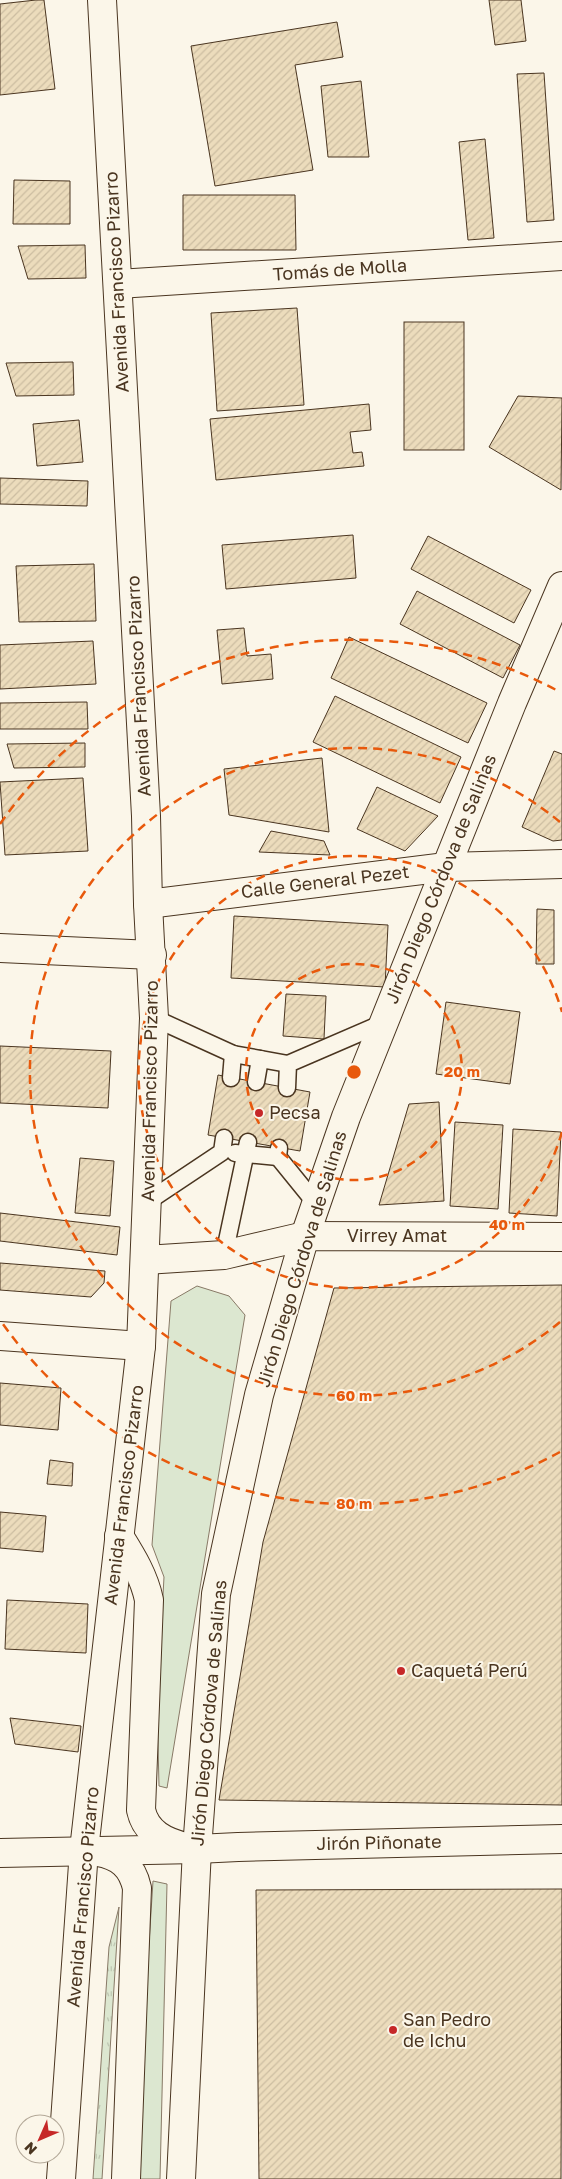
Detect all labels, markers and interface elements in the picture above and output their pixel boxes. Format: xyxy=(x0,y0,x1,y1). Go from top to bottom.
street label: Avenida Francisco Pizarro xyxy=(99,171,133,393)
street label: Tomás de Molla xyxy=(272,253,408,285)
street label: Avenida Francisco Pizarro xyxy=(121,575,155,797)
street label: Jirón Diego Córdova de Salinas xyxy=(380,751,500,1006)
street label: Calle General Pezet xyxy=(239,860,410,902)
street label: Avenida Francisco Pizarro xyxy=(136,980,162,1202)
text: 20 m xyxy=(444,1062,480,1080)
centre of rings xyxy=(345,1063,363,1081)
place label: Pecsa xyxy=(269,1101,321,1123)
marker: Pecsa xyxy=(253,1107,265,1119)
street label: Jirón Diego Córdova de Salinas xyxy=(252,1128,351,1390)
text: 40 m xyxy=(489,1215,525,1233)
street label: Virrey Amat xyxy=(347,1224,447,1246)
street label: Avenida Francisco Pizarro xyxy=(99,1384,147,1606)
text: 60 m xyxy=(336,1386,372,1404)
text: 80 m xyxy=(336,1494,372,1512)
street label: Jirón Diego Córdova de Salinas xyxy=(185,1579,231,1847)
place label: Caquetá Perú xyxy=(411,1659,528,1681)
marker: Caquetá Perú xyxy=(395,1665,407,1677)
street label: Avenida Francisco Pizarro xyxy=(61,1786,103,2008)
street label: Jirón Piñonate xyxy=(316,1830,442,1854)
place label: San Pedro de Ichu xyxy=(403,2008,491,2051)
marker: San Pedro de Ichu xyxy=(387,2024,399,2036)
north arrow xyxy=(15,2114,65,2164)
text: N xyxy=(21,2139,40,2158)

